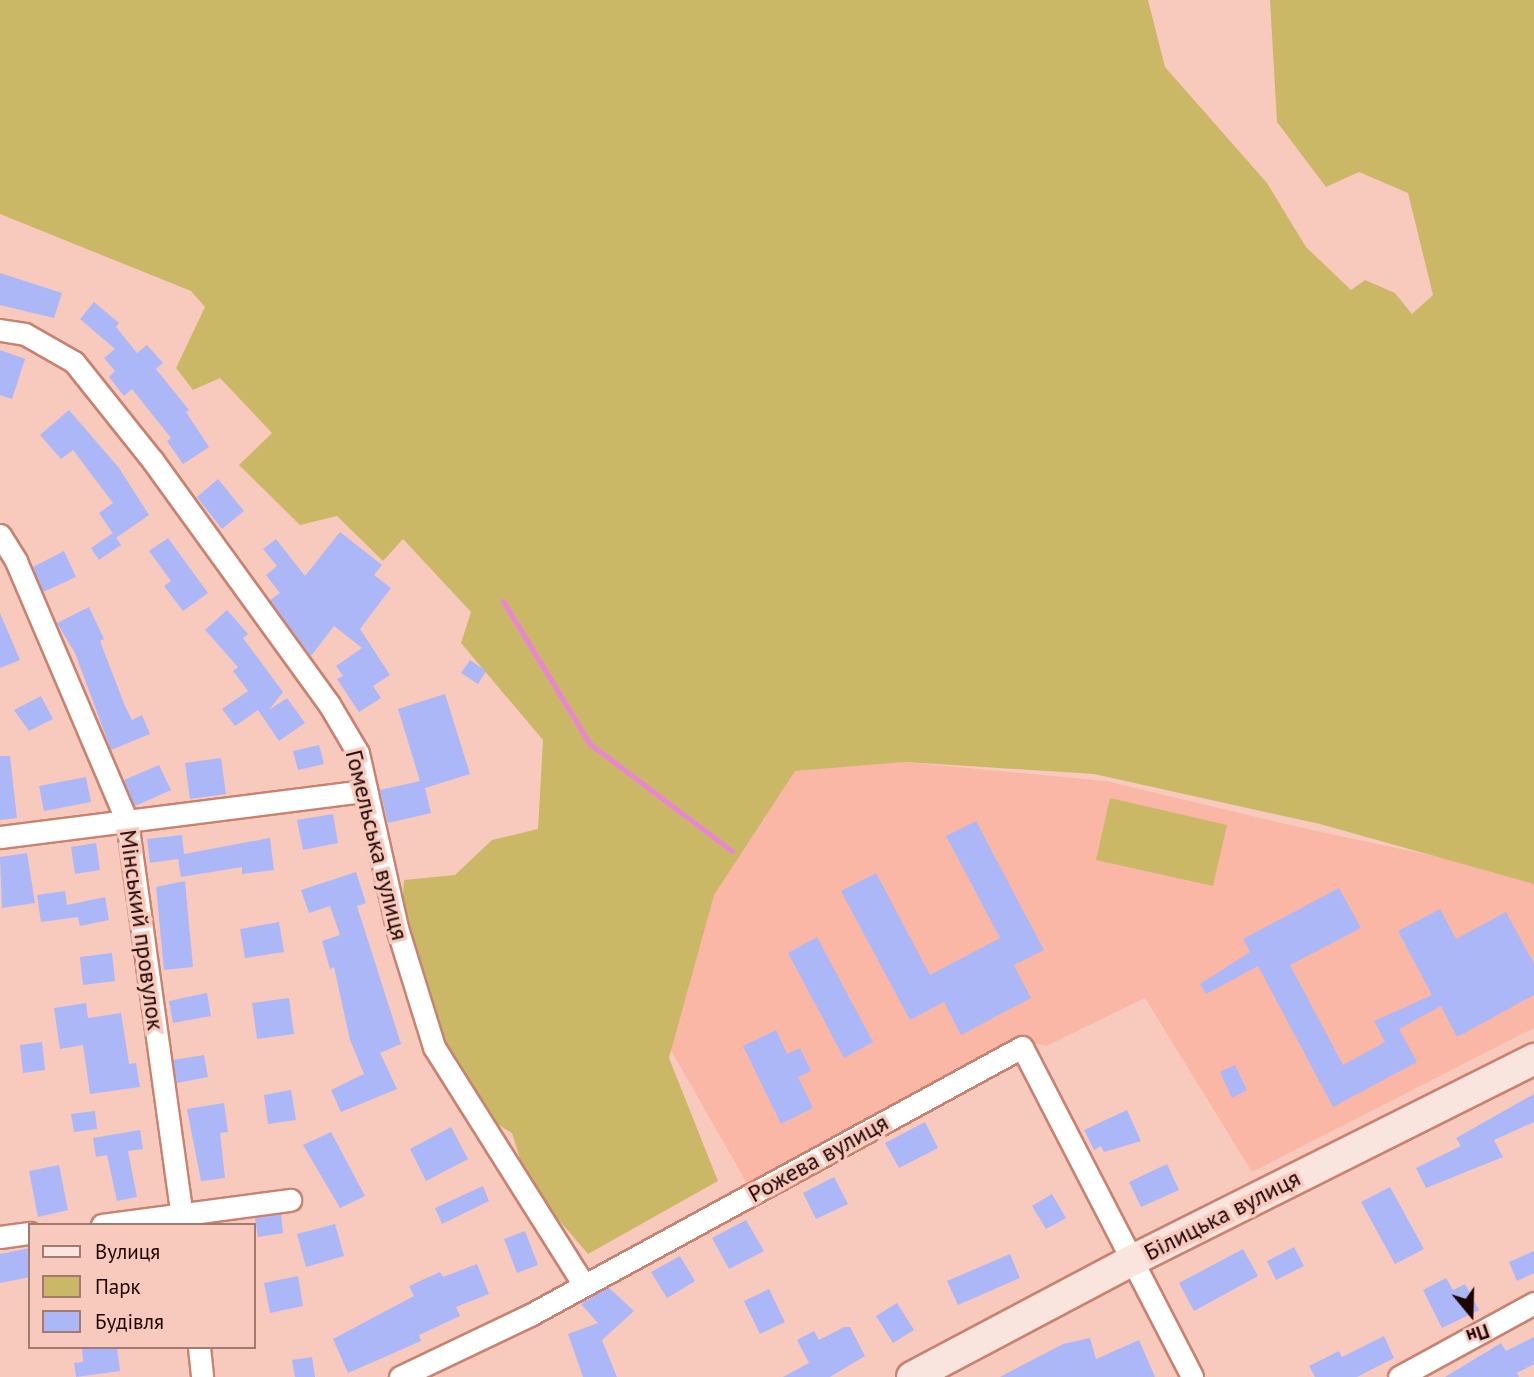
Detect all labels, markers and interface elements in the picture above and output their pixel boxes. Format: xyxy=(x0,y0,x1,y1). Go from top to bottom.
street label: Гомельська вулиця xyxy=(339,747,415,943)
street label: Мінський провулок xyxy=(114,828,170,1032)
street label: Рожева вулиця xyxy=(743,1108,893,1208)
street label: Білицька вулиця xyxy=(1139,1163,1305,1267)
legend xyxy=(28,1223,256,1349)
text: Вулиця xyxy=(95,1238,160,1265)
text: Парк xyxy=(95,1273,141,1300)
north arrow xyxy=(1436,1279,1506,1349)
text: Будівля xyxy=(95,1308,164,1335)
text: Пн xyxy=(1463,1319,1492,1349)

